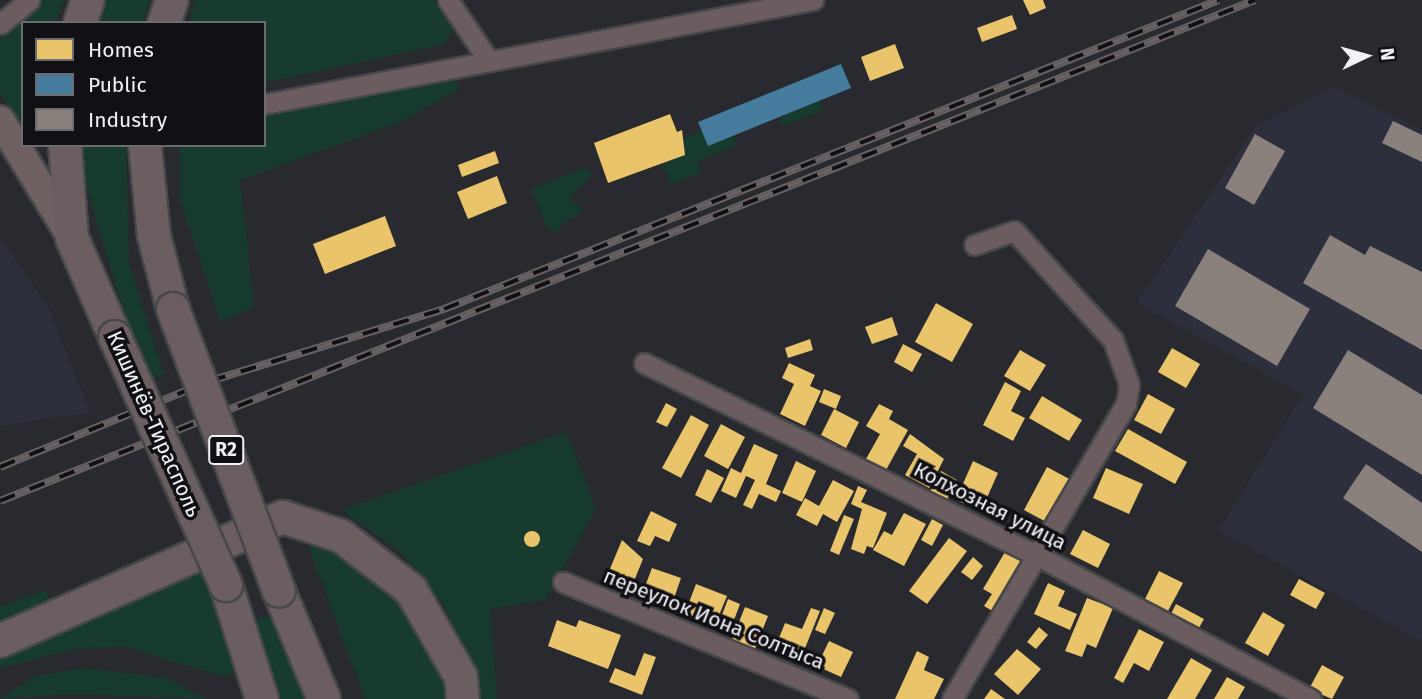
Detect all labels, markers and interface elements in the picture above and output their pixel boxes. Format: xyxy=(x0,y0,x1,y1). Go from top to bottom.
legend xyxy=(21,21,266,147)
north arrow xyxy=(1331,21,1401,91)
text: Homes xyxy=(88,37,154,63)
text: N xyxy=(1375,47,1399,61)
text: Public xyxy=(88,72,146,98)
text: Industry xyxy=(88,107,167,133)
street label: Кишинёв-Тирасполь xyxy=(102,327,206,521)
road number: R2 xyxy=(207,435,245,466)
street label: Колхозная улица xyxy=(909,457,1071,555)
street label: переулок Иона Солтыса xyxy=(600,563,828,675)

